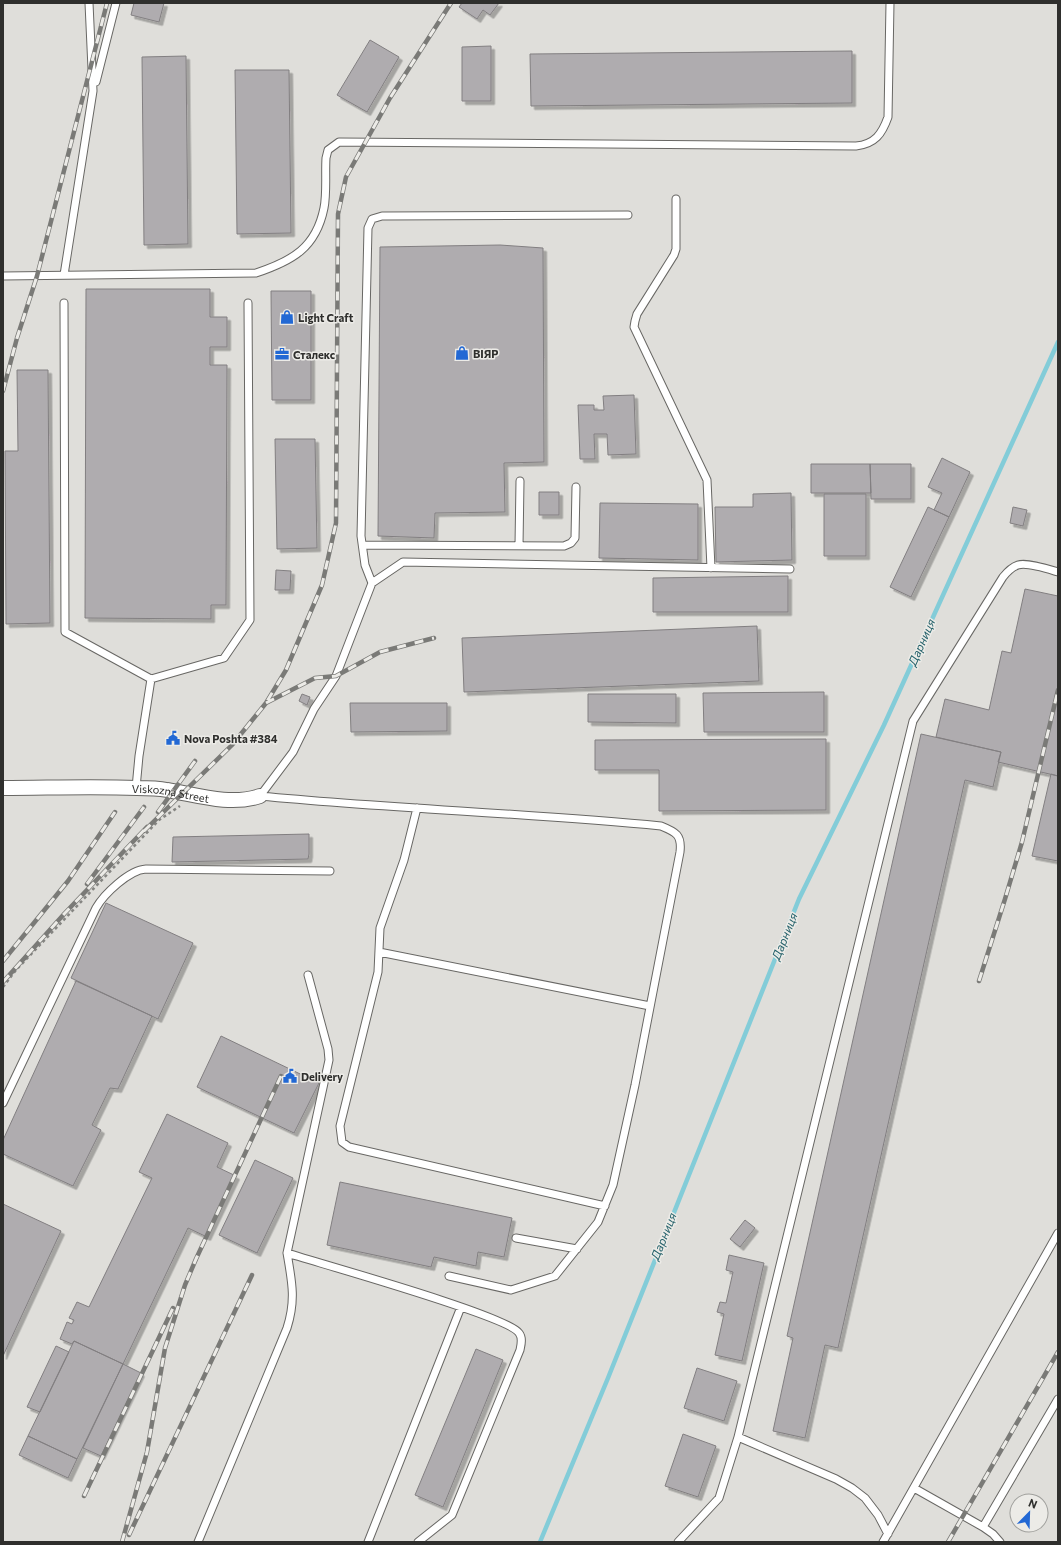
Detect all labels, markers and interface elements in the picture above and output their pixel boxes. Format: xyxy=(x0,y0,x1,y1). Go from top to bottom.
shop icon: Light Craft xyxy=(279,309,295,325)
place label: Light Craft xyxy=(298,311,354,324)
shop icon: ВІЯР xyxy=(454,345,470,361)
office icon: Сталекс xyxy=(274,346,290,362)
place label: ВІЯР xyxy=(473,347,498,360)
place label: Сталекс xyxy=(293,348,335,361)
water label: Дарниця xyxy=(904,616,937,668)
public building icon: Nova Poshta #384 xyxy=(165,730,181,746)
place label: Nova Poshta #384 xyxy=(184,732,278,745)
street label: Viskozna Street xyxy=(131,781,211,805)
water label: Дарниця xyxy=(768,910,800,963)
public building icon: Delivery xyxy=(282,1068,298,1084)
place label: Delivery xyxy=(301,1070,343,1083)
water label: Дарниця xyxy=(647,1210,679,1263)
north arrow xyxy=(1009,1493,1049,1533)
text: N xyxy=(1027,1496,1039,1511)

